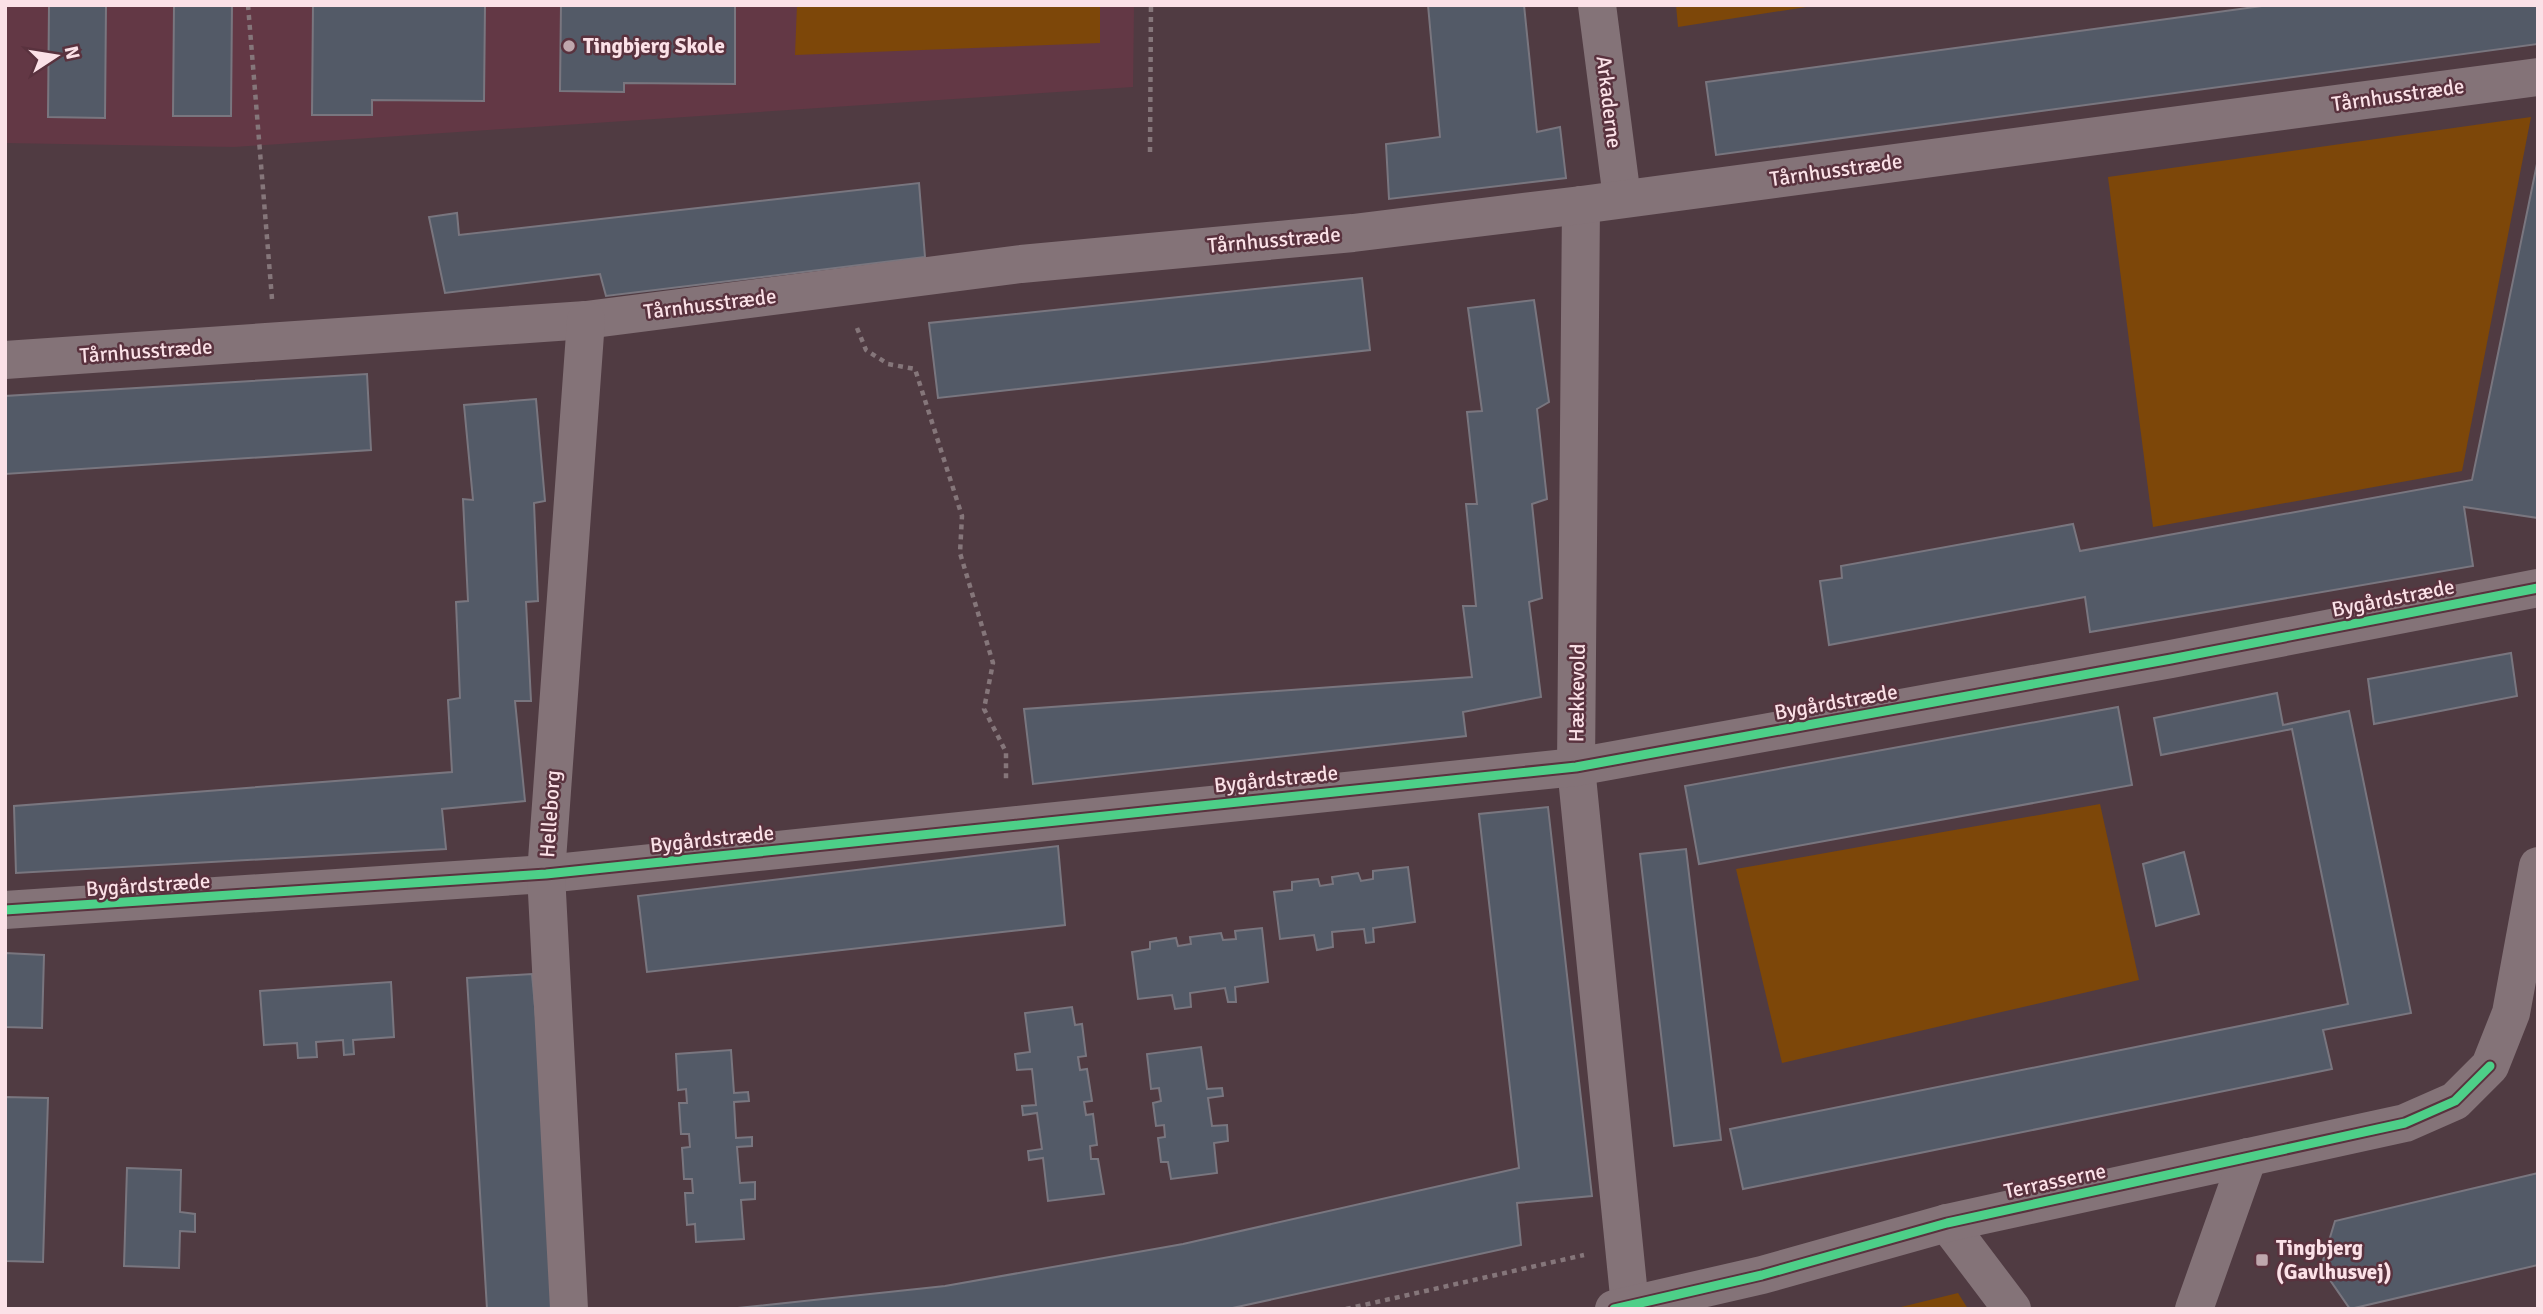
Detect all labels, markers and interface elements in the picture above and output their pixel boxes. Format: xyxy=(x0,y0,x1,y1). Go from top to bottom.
north arrow xyxy=(21,21,91,91)
place label: Tingbjerg Skole xyxy=(583,33,725,59)
marker: Tingbjerg Skole xyxy=(561,38,577,54)
text: N xyxy=(59,44,85,62)
street label: Arkaderne xyxy=(1590,54,1628,150)
street label: Tårnhusstræde xyxy=(2330,73,2466,117)
street label: Tårnhusstræde xyxy=(1768,148,1904,192)
street label: Tårnhusstræde xyxy=(1206,221,1342,259)
street label: Tårnhusstræde xyxy=(642,283,778,325)
street label: Tårnhusstræde xyxy=(79,333,213,369)
street label: Bygårdstræde xyxy=(2329,573,2457,623)
street label: Hækkevold xyxy=(1563,643,1591,743)
street label: Bygårdstræde xyxy=(1772,678,1900,726)
street label: Bygårdstræde xyxy=(1213,760,1339,798)
street label: Helleborg xyxy=(534,769,566,859)
street label: Bygårdstræde xyxy=(649,820,775,858)
street label: Bygårdstræde xyxy=(85,868,211,902)
street label: Terrasserne xyxy=(2002,1158,2108,1204)
place label: Tingbjerg (Gavlhusvej) xyxy=(2276,1235,2392,1285)
marker: Tingbjerg (Gavlhusvej) xyxy=(2254,1252,2270,1268)

